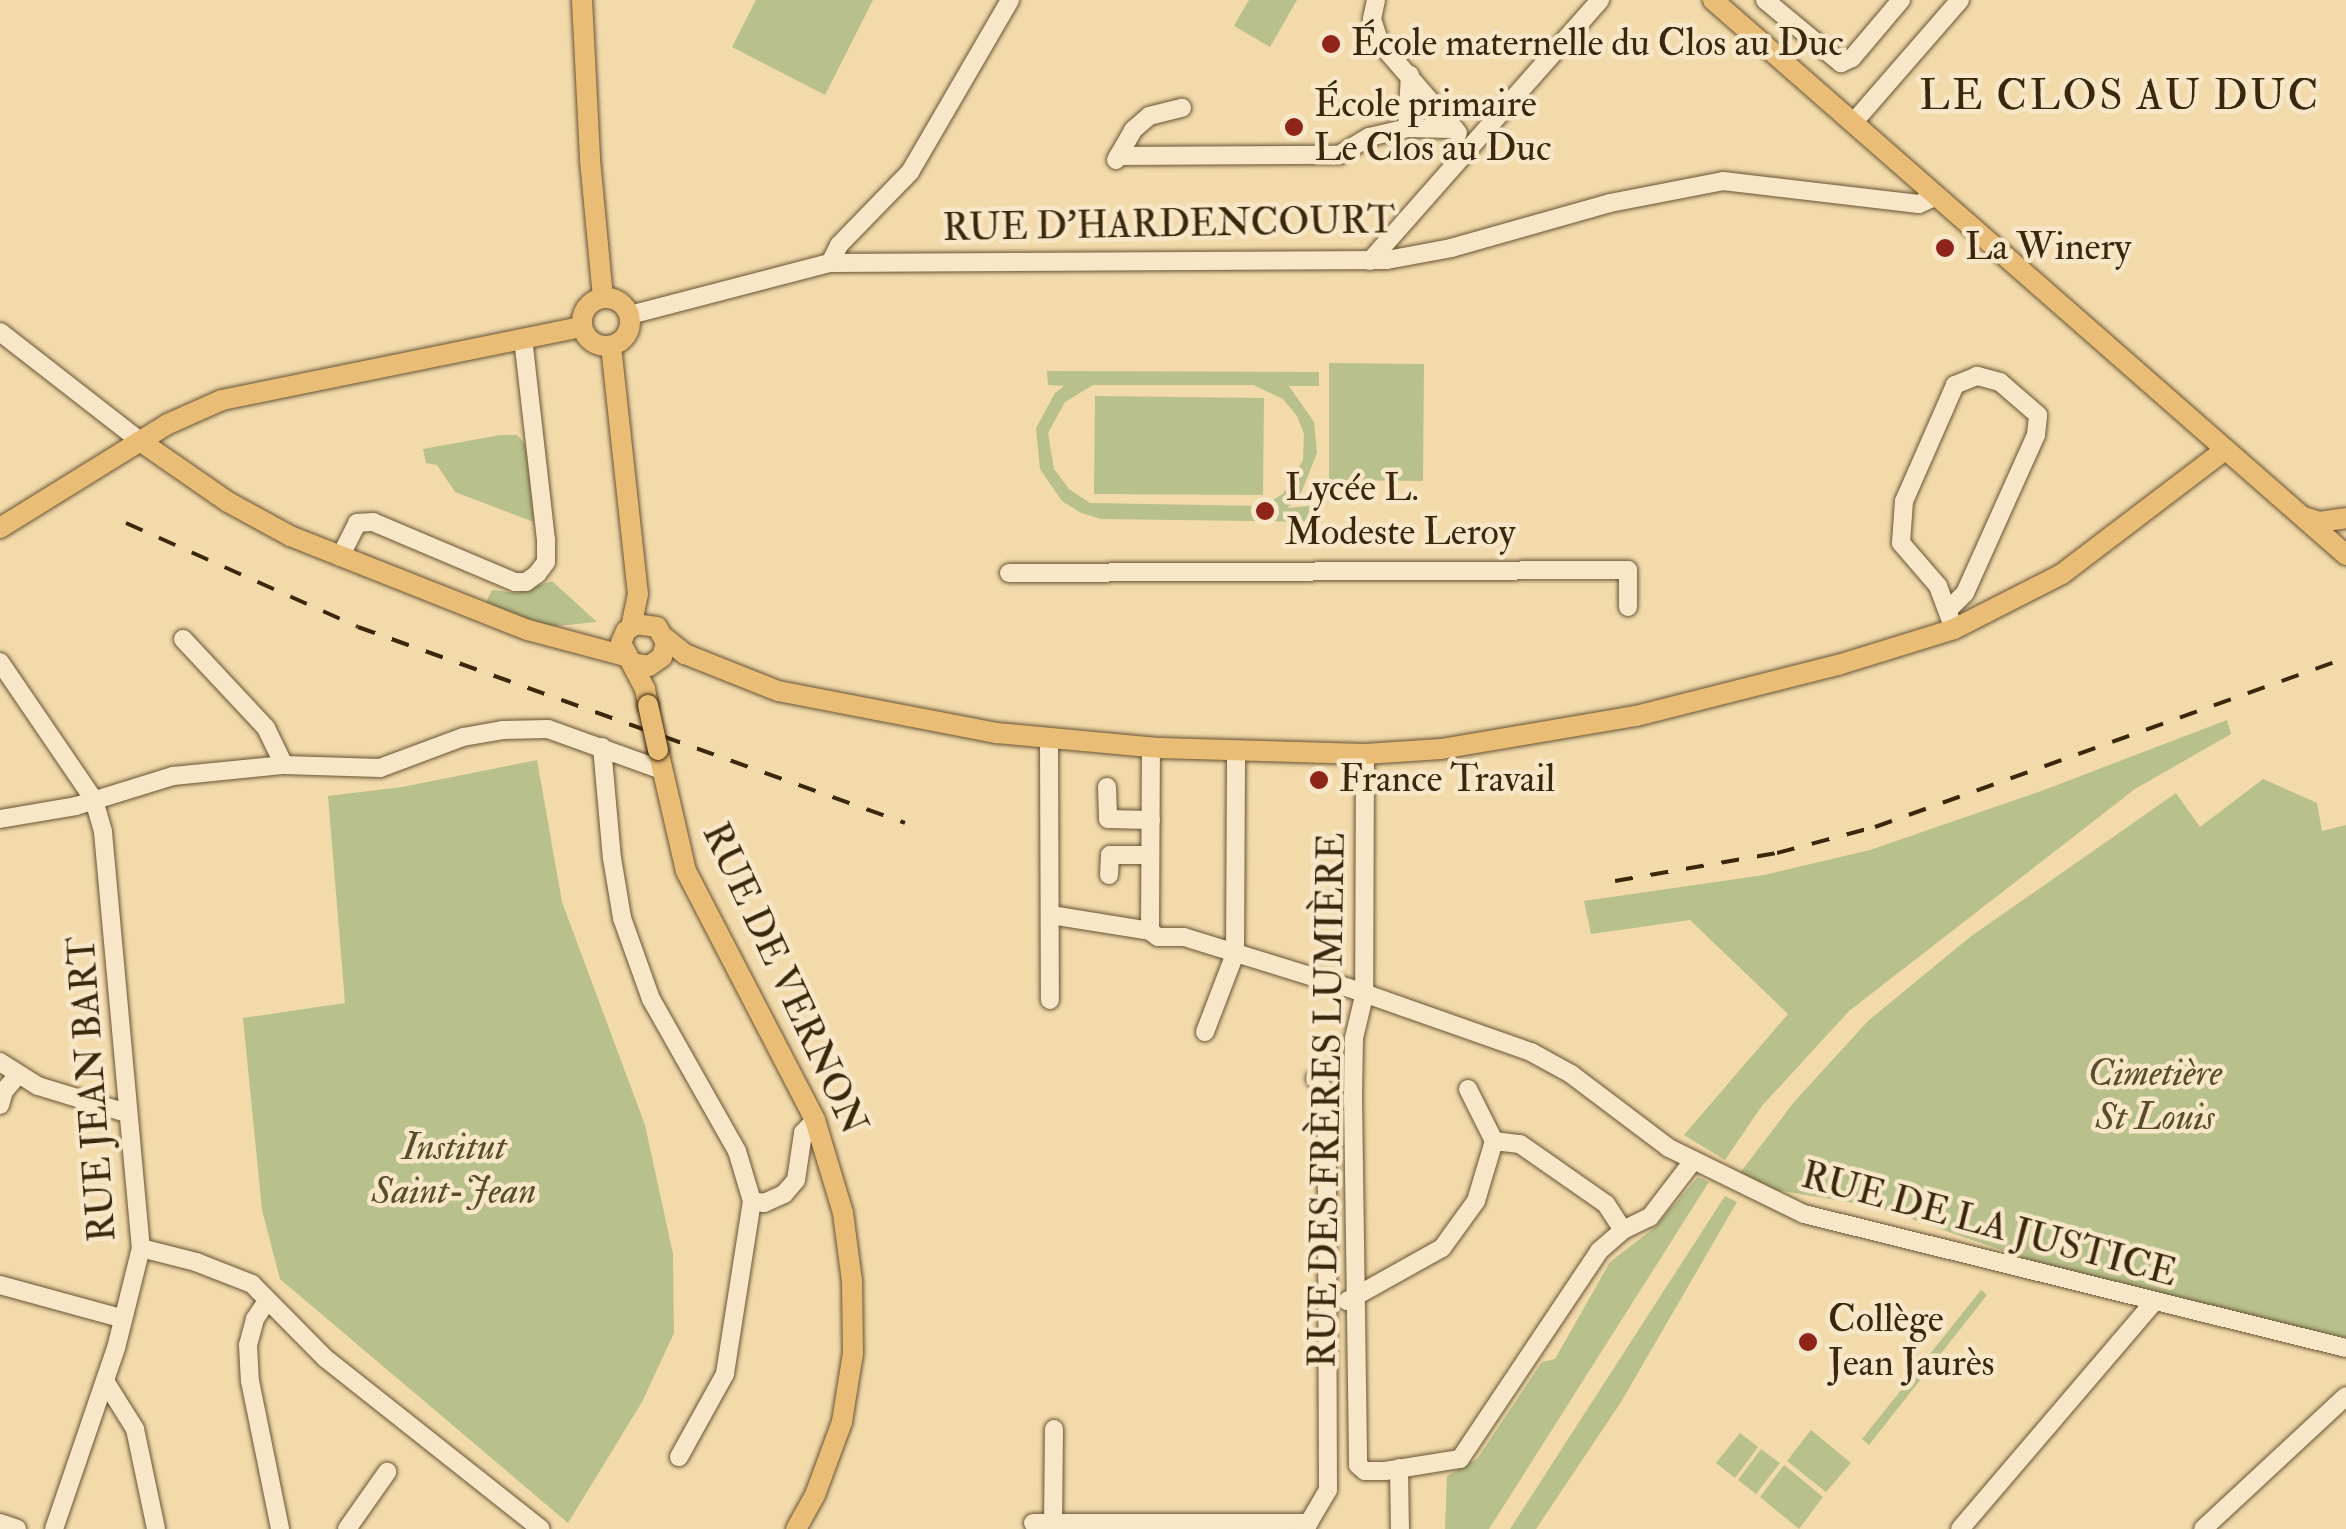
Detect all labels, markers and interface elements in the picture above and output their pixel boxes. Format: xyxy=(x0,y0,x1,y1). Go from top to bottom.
place label: École maternelle du Clos au Duc xyxy=(1351,21,1844,67)
marker: École maternelle du Clos au Duc xyxy=(1320,33,1342,55)
district label: LE CLOS AU DUC xyxy=(1919,71,2321,121)
place label: École primaire Le Clos au Duc xyxy=(1314,82,1551,172)
marker: École primaire Le Clos au Duc xyxy=(1283,116,1305,138)
street label: RUE D'HARDENCOURT xyxy=(942,198,1396,252)
place label: La Winery xyxy=(1965,225,2131,271)
marker: La Winery xyxy=(1934,237,1956,259)
place label: Lycée L. Modeste Leroy xyxy=(1285,466,1515,556)
marker: Lycée L. Modeste Leroy xyxy=(1254,500,1276,522)
place label: France Travail xyxy=(1339,757,1555,803)
marker: France Travail xyxy=(1308,769,1330,791)
street label: RUE DE VERNON xyxy=(692,816,876,1142)
street label: RUE DES FRÈRES LUMIÈRE xyxy=(1301,832,1355,1368)
street label: RUE JEAN BART xyxy=(60,935,126,1243)
park label: Cimetière St Louis xyxy=(2088,1051,2222,1140)
park label: Institut Saint-Jean xyxy=(372,1125,536,1214)
street label: RUE DE LA JUSTICE xyxy=(1796,1153,2182,1297)
place label: Collège Jean Jaurès xyxy=(1828,1297,1995,1386)
marker: Collège Jean Jaurès xyxy=(1797,1331,1819,1353)

